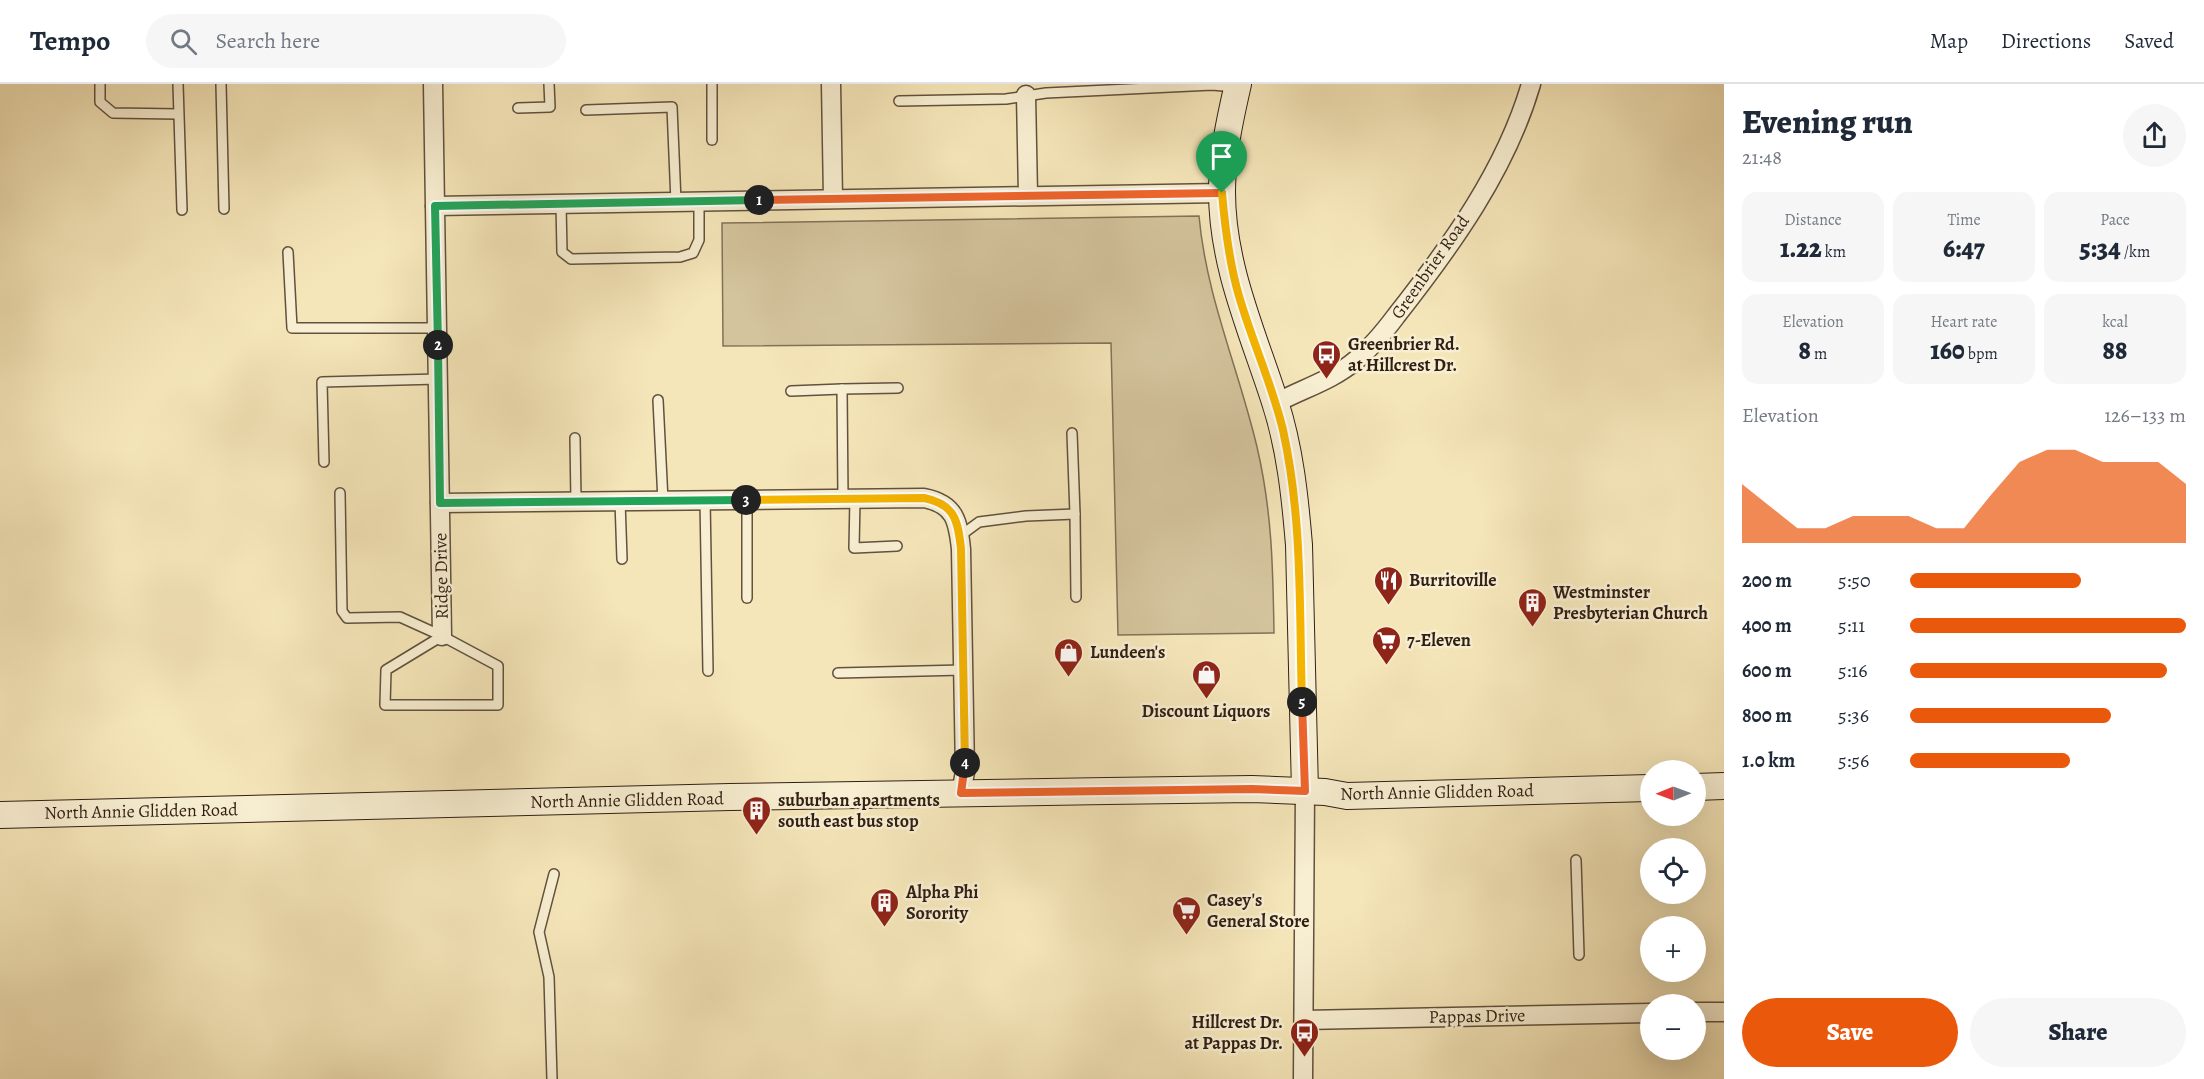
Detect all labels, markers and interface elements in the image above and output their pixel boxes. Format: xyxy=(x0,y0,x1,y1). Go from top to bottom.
search box xyxy=(146,14,566,68)
text: Tempo xyxy=(30,22,110,60)
icon: search xyxy=(167,25,200,58)
text: Search here xyxy=(215,26,320,56)
text: Map xyxy=(1930,27,1968,55)
text: Directions xyxy=(2001,27,2091,55)
text: Saved xyxy=(2124,27,2174,55)
text: Evening run xyxy=(1742,99,1913,144)
button: share xyxy=(2123,104,2186,167)
pin xyxy=(1196,131,1247,193)
icon: arrive xyxy=(1205,140,1238,173)
text: 21:48 xyxy=(1742,144,1782,171)
pin: 1 xyxy=(744,185,774,215)
text: 1 xyxy=(756,189,762,211)
text: Distance xyxy=(1784,209,1842,231)
text: Time xyxy=(1947,209,1981,231)
text: Pace xyxy=(2100,209,2130,231)
street label: Greenbrier Road xyxy=(1385,210,1475,324)
text: 1.22 xyxy=(1780,231,1822,266)
text: 6:47 xyxy=(1943,231,1985,266)
text: 5:34 xyxy=(2080,231,2121,266)
text: km xyxy=(1822,241,1846,263)
text: /km xyxy=(2121,241,2150,263)
text: Elevation xyxy=(1782,311,1844,333)
text: Heart rate xyxy=(1931,311,1997,333)
text: kcal xyxy=(2102,311,2128,333)
pin: 2 xyxy=(423,330,453,360)
place label: Greenbrier Rd. at Hillcrest Dr. xyxy=(1348,332,1460,377)
text: 8 xyxy=(1799,333,1811,368)
text: 160 xyxy=(1930,333,1965,368)
text: 88 xyxy=(2103,333,2127,368)
text: 2 xyxy=(434,334,442,356)
bus stop icon: Greenbrier Rd. at Hillcrest Dr. xyxy=(1311,338,1343,380)
text: m xyxy=(1811,343,1827,365)
text: bpm xyxy=(1965,343,1998,365)
text: Elevation xyxy=(1742,402,1819,429)
text: 126–133 m xyxy=(2104,402,2186,429)
pin: 3 xyxy=(731,485,761,515)
text: 3 xyxy=(743,489,749,511)
street label: Ridge Drive xyxy=(428,532,454,620)
restaurant icon: Burritoville xyxy=(1372,564,1404,606)
text: 200 m xyxy=(1742,567,1792,594)
text: 5:50 xyxy=(1838,567,1871,594)
place label: Burritoville xyxy=(1409,568,1497,592)
place label: Westminster Presbyterian Church xyxy=(1552,580,1708,625)
building icon: Westminster Presbyterian Church xyxy=(1516,586,1548,628)
text: 400 m xyxy=(1742,612,1792,639)
text: 5:11 xyxy=(1838,612,1865,639)
supermarket icon: 7-Eleven xyxy=(1370,624,1402,666)
place label: 7-Eleven xyxy=(1407,628,1471,652)
shop icon: Lundeen's xyxy=(1053,636,1085,678)
place label: Lundeen's xyxy=(1090,640,1165,664)
text: 600 m xyxy=(1742,657,1792,684)
text: 5:16 xyxy=(1838,657,1867,684)
shop icon: Discount Liquors xyxy=(1190,658,1222,700)
pin: 5 xyxy=(1287,687,1317,717)
text: 5 xyxy=(1299,691,1305,713)
place label: Discount Liquors xyxy=(1142,699,1270,723)
text: 800 m xyxy=(1742,702,1792,729)
text: 5:36 xyxy=(1838,702,1869,729)
text: 1.0 km xyxy=(1742,747,1795,774)
text: 5:56 xyxy=(1838,747,1869,774)
pin: 4 xyxy=(950,748,980,778)
text: 4 xyxy=(961,752,969,774)
north arrow xyxy=(1640,760,1706,826)
map controls xyxy=(1640,760,1706,1060)
street label: North Annie Glidden Road xyxy=(1340,778,1534,806)
street label: North Annie Glidden Road xyxy=(530,786,724,814)
place label: suburban apartments south east bus stop xyxy=(778,788,940,833)
building icon: suburban apartments south east bus stop xyxy=(741,794,773,836)
street label: North Annie Glidden Road xyxy=(44,797,238,825)
button: locate xyxy=(1640,838,1706,904)
place label: Alpha Phi Sorority xyxy=(905,880,979,925)
building icon: Alpha Phi Sorority xyxy=(869,886,901,928)
place label: Casey's General Store xyxy=(1207,888,1310,933)
supermarket icon: Casey's General Store xyxy=(1170,894,1202,936)
button: + xyxy=(1640,916,1706,982)
button: − xyxy=(1640,994,1706,1060)
button: Save xyxy=(1742,998,1958,1067)
button: Share xyxy=(1970,998,2186,1067)
street label: Pappas Drive xyxy=(1429,1003,1525,1029)
place label: Hillcrest Dr. at Pappas Dr. xyxy=(1184,1010,1283,1055)
bus stop icon: Hillcrest Dr. at Pappas Dr. xyxy=(1288,1016,1320,1058)

